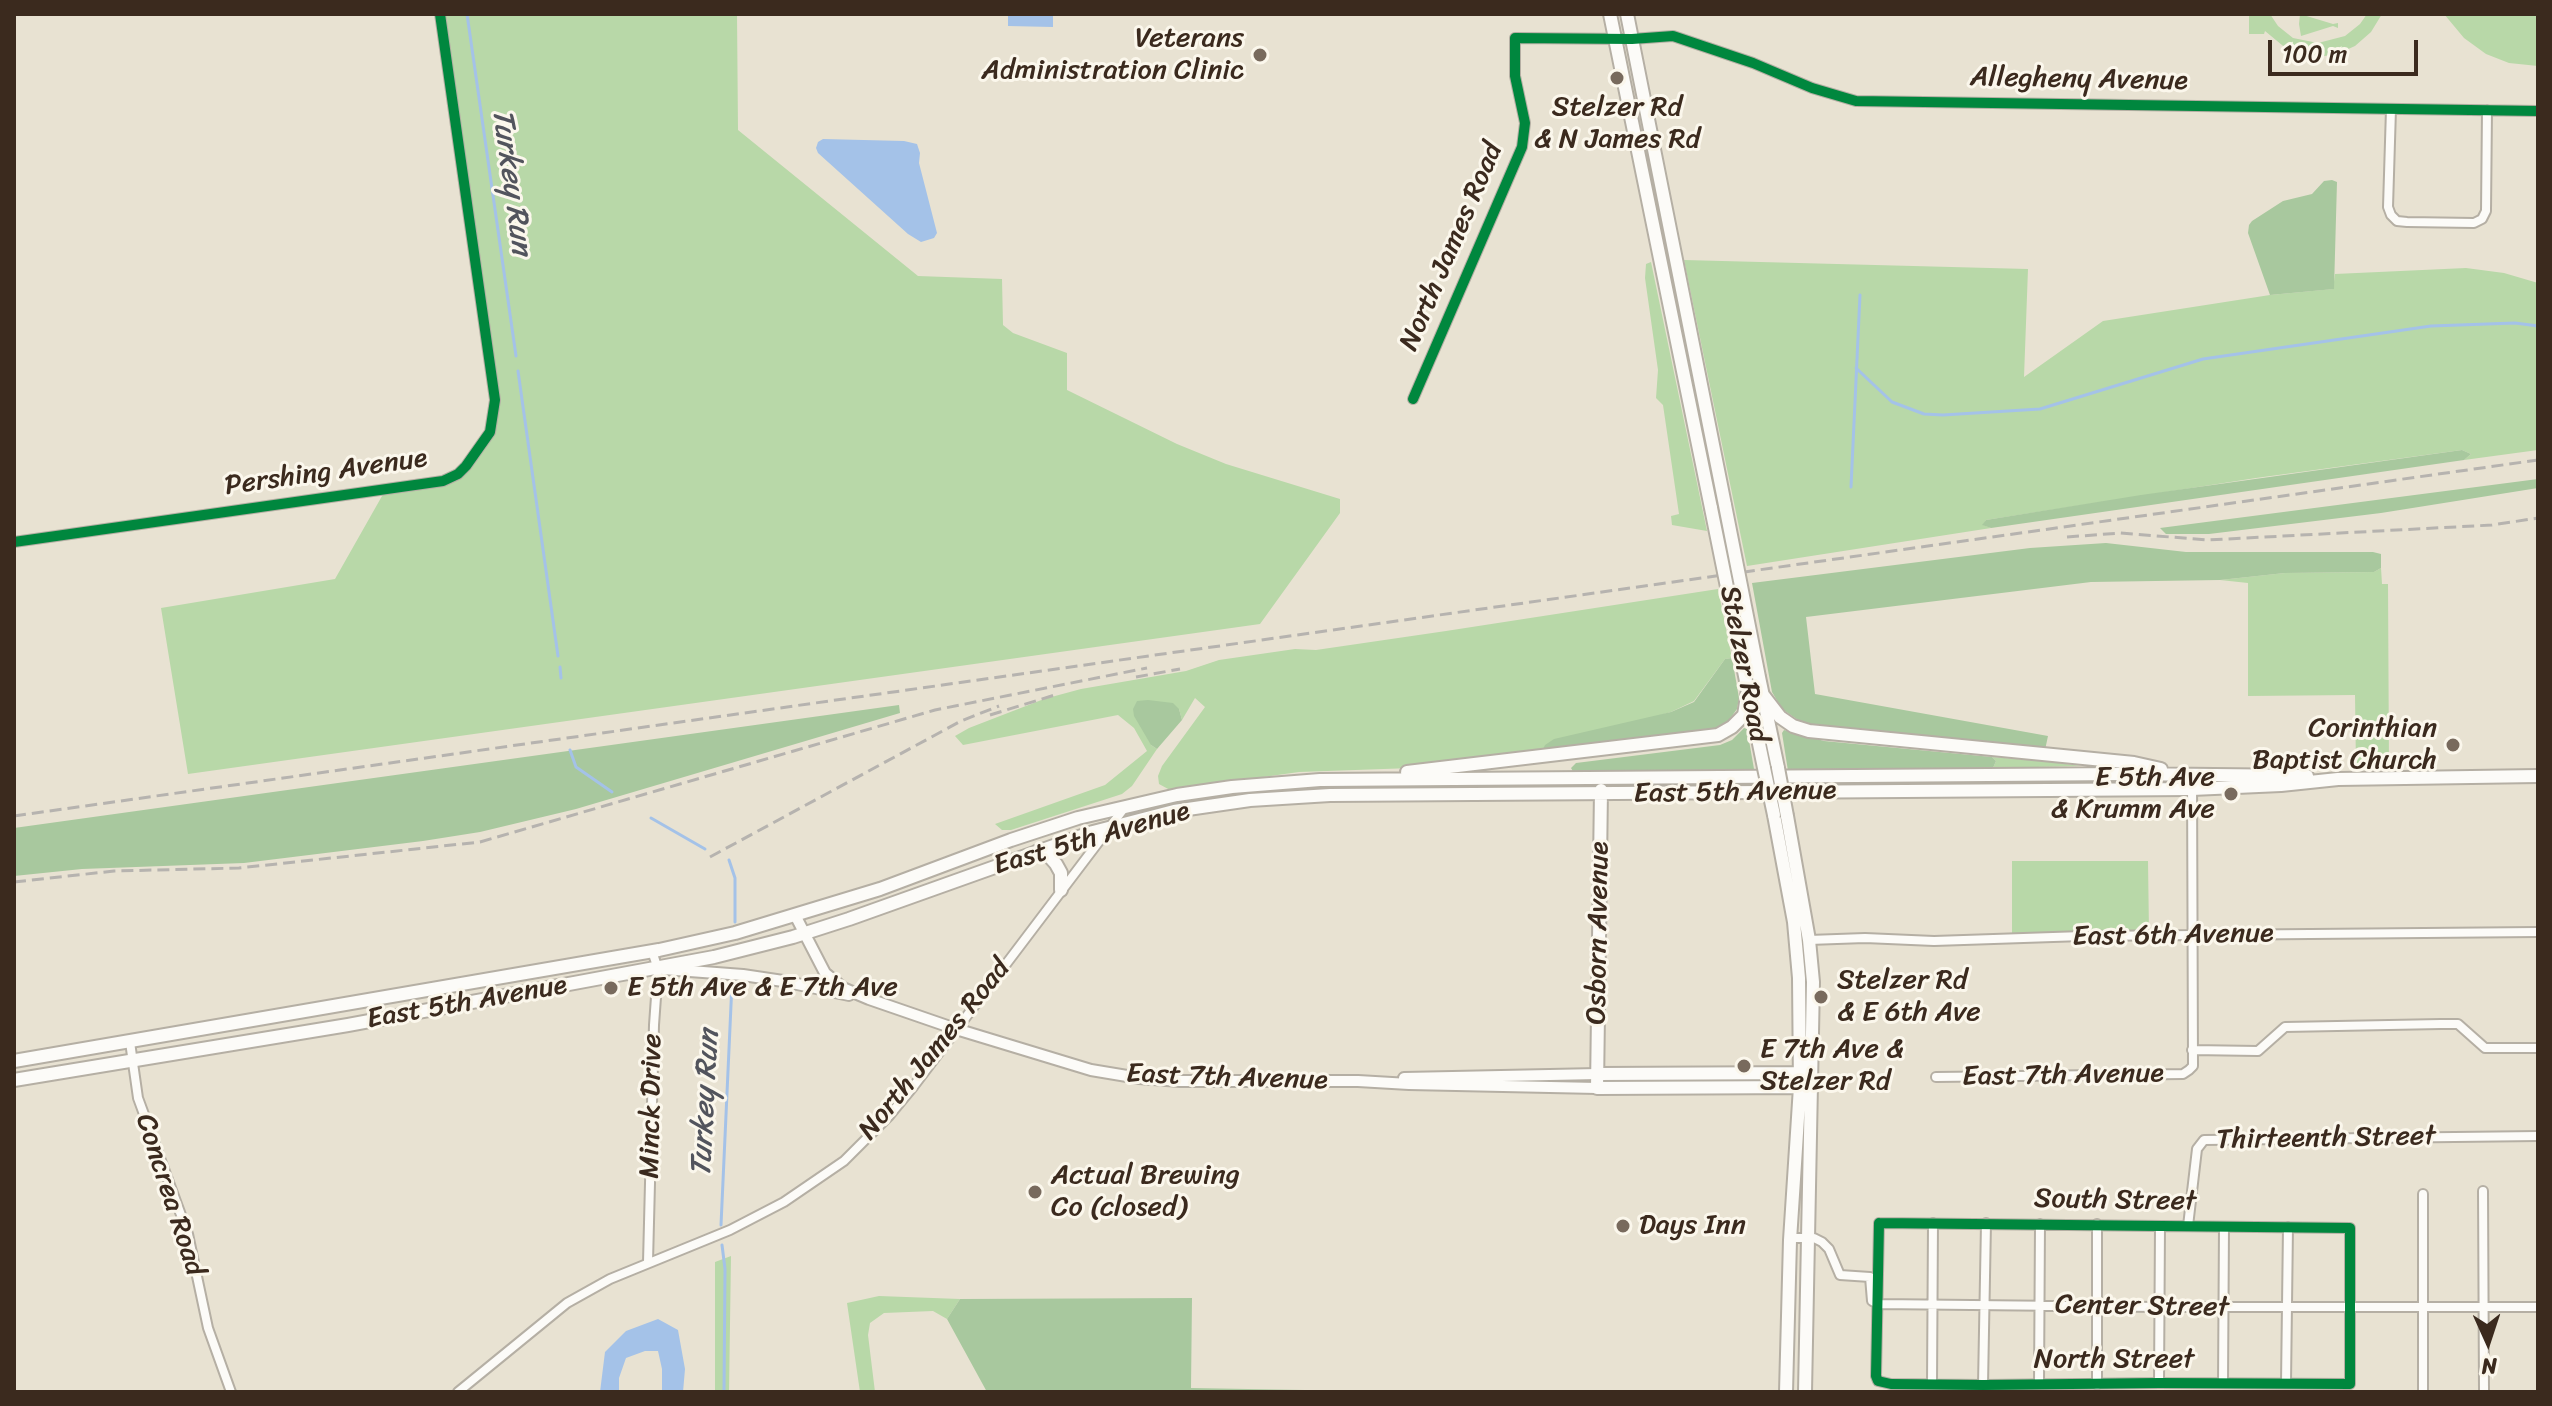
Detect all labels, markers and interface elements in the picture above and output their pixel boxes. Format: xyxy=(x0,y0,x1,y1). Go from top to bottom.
place label: Veterans Administration Clinic xyxy=(982,22,1244,88)
scale bar xyxy=(2272,24,2422,74)
text: 100 m xyxy=(2282,33,2347,75)
marker: Veterans Administration Clinic xyxy=(1251,46,1269,64)
street label: Allegheny Avenue xyxy=(1970,61,2188,99)
marker: Stelzer Rd & N James Rd xyxy=(1608,69,1626,87)
place label: Stelzer Rd & N James Rd xyxy=(1534,91,1700,157)
water label: Turkey Run xyxy=(483,107,539,257)
street label: North James Road xyxy=(1393,138,1511,356)
street label: Pershing Avenue xyxy=(223,442,429,504)
street label: Stelzer Road xyxy=(1711,583,1775,745)
place label: Corinthian Baptist Church xyxy=(2252,712,2437,778)
marker: Corinthian Baptist Church xyxy=(2444,736,2462,754)
place label: E 5th Ave & Krumm Ave xyxy=(2050,761,2215,827)
street label: East 5th Avenue xyxy=(1633,774,1837,812)
marker: E 5th Ave & Krumm Ave xyxy=(2222,785,2240,803)
street label: East 5th Avenue xyxy=(990,795,1194,883)
street label: Osborn Avenue xyxy=(1581,841,1617,1025)
street label: East 6th Avenue xyxy=(2072,917,2274,955)
street label: North James Road xyxy=(852,953,1018,1147)
place label: Stelzer Rd & E 6th Ave xyxy=(1837,964,1981,1030)
street label: East 5th Avenue xyxy=(364,969,570,1037)
place label: E 5th Ave & E 7th Ave xyxy=(627,971,898,1005)
marker: E 5th Ave & E 7th Ave xyxy=(602,979,620,997)
marker: Stelzer Rd & E 6th Ave xyxy=(1812,988,1830,1006)
water label: Turkey Run xyxy=(684,1028,728,1178)
street label: Minck Drive xyxy=(634,1033,670,1179)
place label: E 7th Ave & Stelzer Rd xyxy=(1760,1033,1904,1099)
marker: E 7th Ave & Stelzer Rd xyxy=(1735,1057,1753,1075)
street label: East 7th Avenue xyxy=(1962,1057,2164,1095)
street label: East 7th Avenue xyxy=(1126,1058,1328,1098)
street label: Concrea Road xyxy=(127,1110,211,1280)
street label: Thirteenth Street xyxy=(2216,1120,2436,1158)
place label: Actual Brewing Co (closed) xyxy=(1051,1159,1240,1225)
marker: Actual Brewing Co (closed) xyxy=(1026,1183,1044,1201)
street label: South Street xyxy=(2034,1183,2196,1219)
place label: Days Inn xyxy=(1639,1209,1746,1243)
marker: Days Inn xyxy=(1614,1217,1632,1235)
street label: Center Street xyxy=(2055,1289,2229,1325)
north arrow xyxy=(2448,1302,2528,1382)
street label: North Street xyxy=(2034,1343,2194,1377)
text: N xyxy=(2481,1347,2498,1386)

